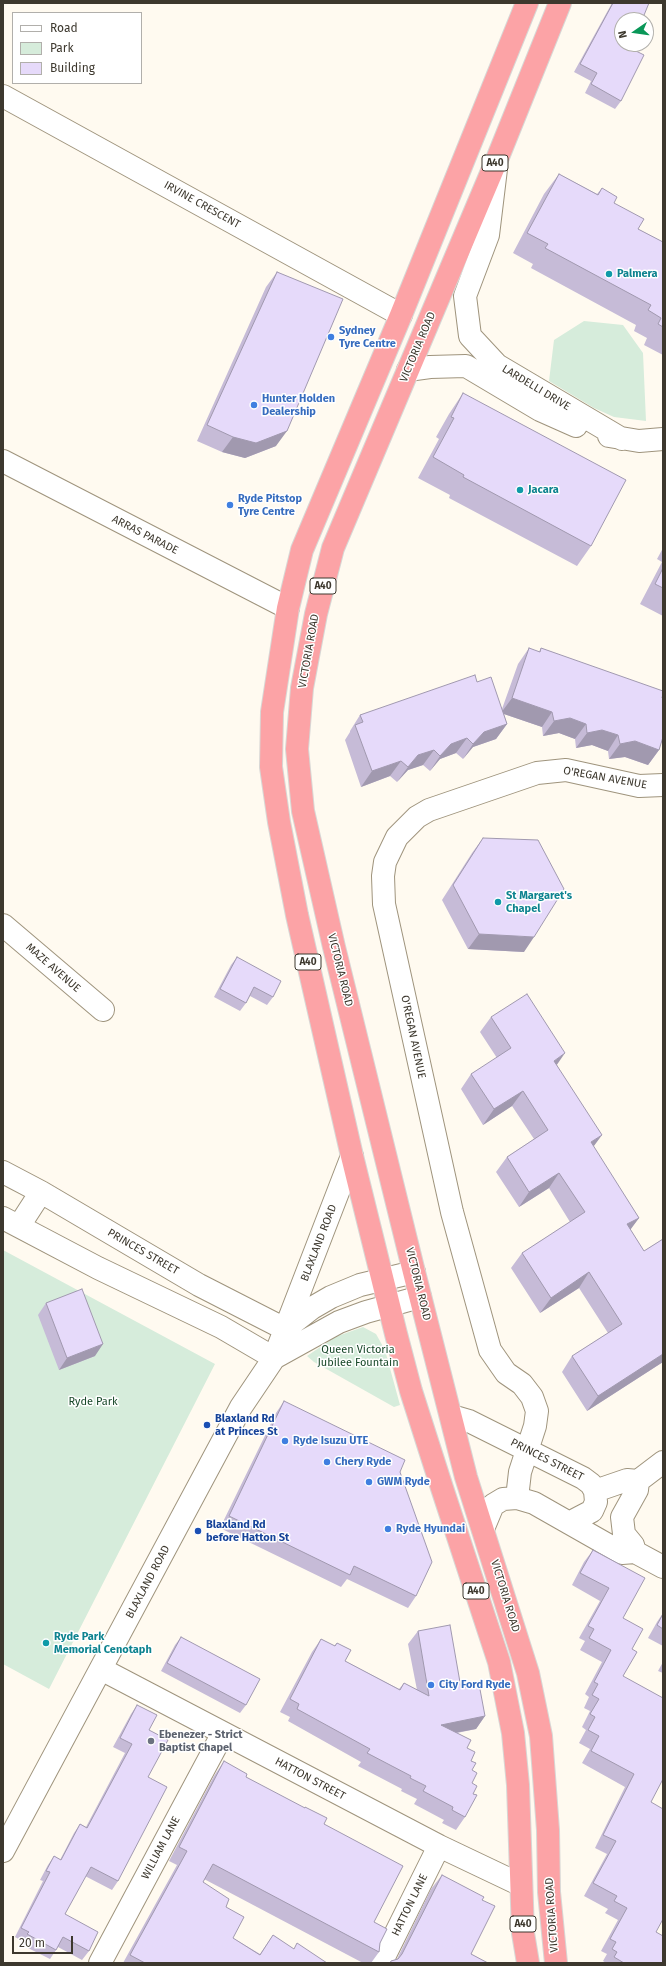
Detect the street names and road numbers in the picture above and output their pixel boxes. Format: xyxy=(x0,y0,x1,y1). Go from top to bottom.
road number: A40 xyxy=(482,155,508,171)
street label: IRVINE CRESCENT xyxy=(161,179,243,231)
street label: VICTORIA ROAD xyxy=(397,310,439,384)
street label: LARDELLI DRIVE xyxy=(499,362,573,414)
street label: ARRAS PARADE xyxy=(110,513,180,557)
road number: A40 xyxy=(310,578,336,594)
street label: VICTORIA ROAD xyxy=(296,613,322,689)
street label: O'REGAN AVENUE xyxy=(562,764,648,792)
street label: VICTORIA ROAD xyxy=(325,932,355,1008)
street label: MAZE AVENUE xyxy=(23,941,83,995)
road number: A40 xyxy=(295,954,321,970)
street label: O'REGAN AVENUE xyxy=(398,994,428,1080)
street label: BLAXLAND ROAD xyxy=(298,1203,340,1283)
street label: PRINCES STREET xyxy=(105,1226,181,1278)
street label: VICTORIA ROAD xyxy=(403,1246,433,1322)
street label: PRINCES STREET xyxy=(508,1436,586,1484)
street label: BLAXLAND ROAD xyxy=(123,1543,173,1621)
street label: VICTORIA ROAD xyxy=(488,1558,522,1634)
road number: A40 xyxy=(463,1583,489,1599)
street label: HATTON STREET xyxy=(273,1755,347,1803)
street label: WILLIAM LANE xyxy=(139,1814,183,1882)
street label: HATTON LANE xyxy=(389,1872,431,1938)
street label: VICTORIA ROAD xyxy=(543,1877,561,1953)
road number: A40 xyxy=(510,1916,536,1932)

